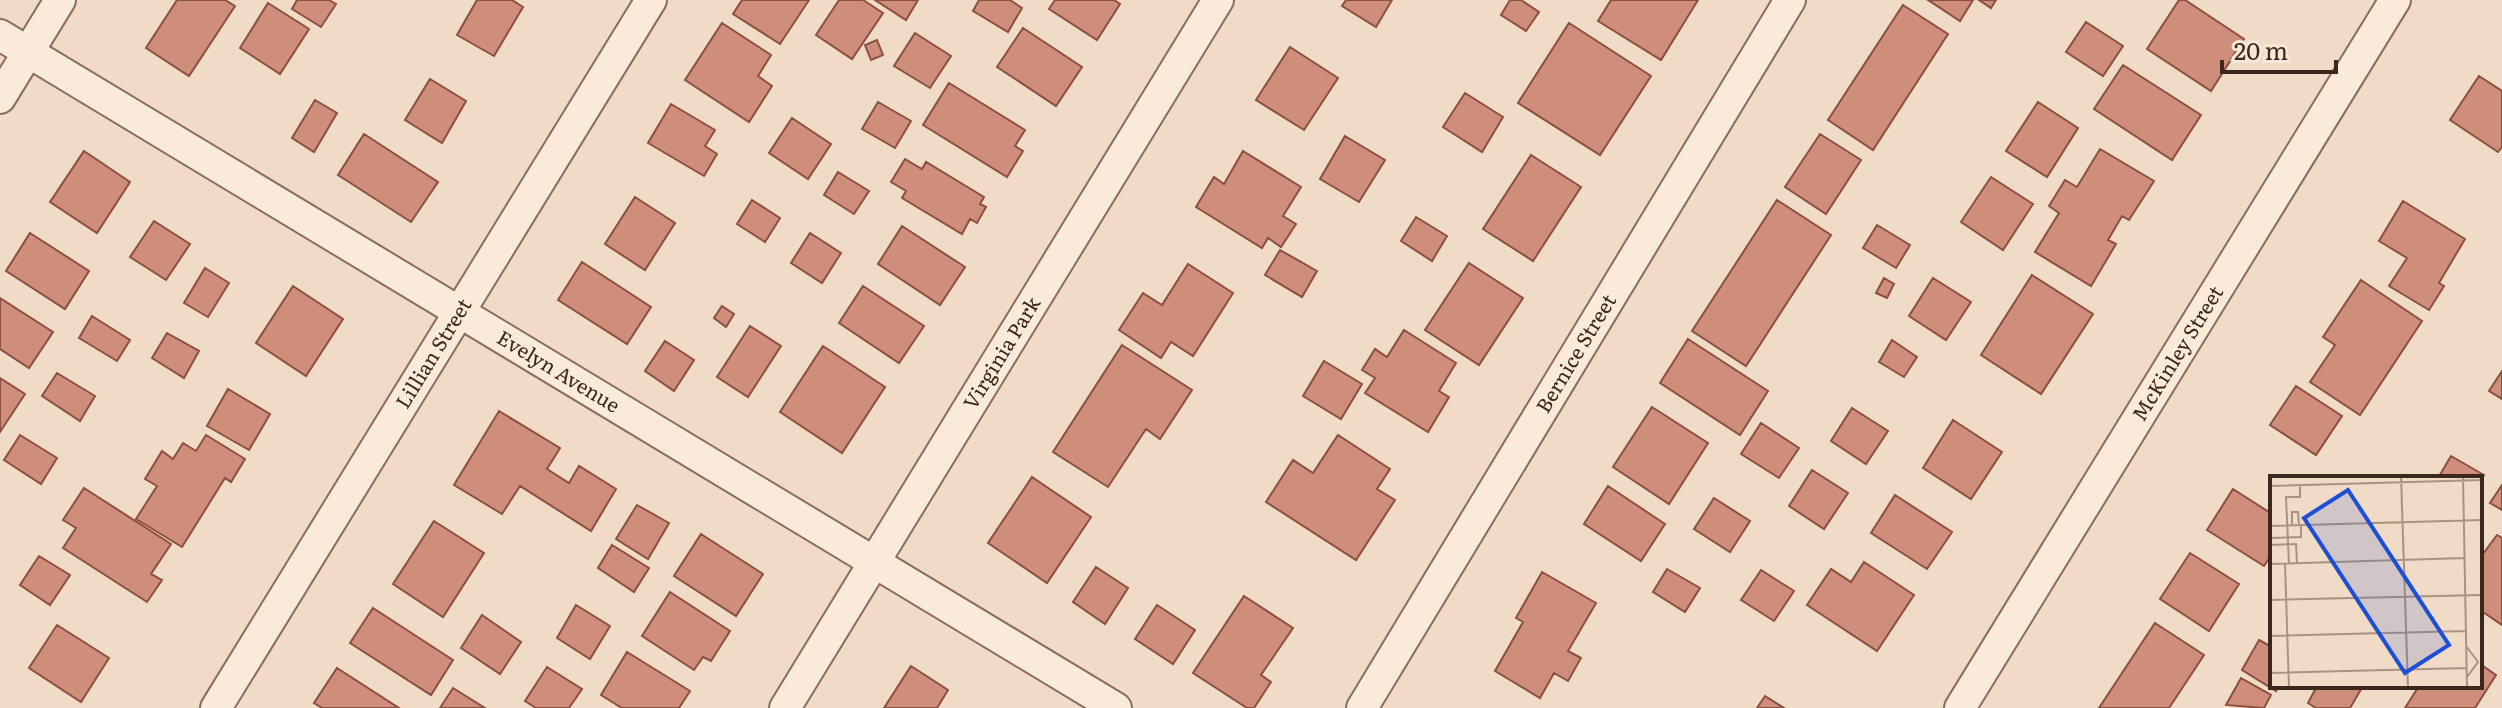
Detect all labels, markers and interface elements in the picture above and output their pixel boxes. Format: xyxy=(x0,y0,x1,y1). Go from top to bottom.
scale bar xyxy=(2222,24,2336,74)
text: 20 m xyxy=(2234,32,2288,67)
street label: McKinley Street xyxy=(2123,279,2229,426)
street label: Bernice Street xyxy=(1527,287,1622,418)
street label: Virginia Park xyxy=(954,289,1047,414)
street label: Lillian Street xyxy=(387,292,477,413)
street label: Evelyn Avenue xyxy=(492,321,627,419)
inset map xyxy=(2270,476,2482,688)

